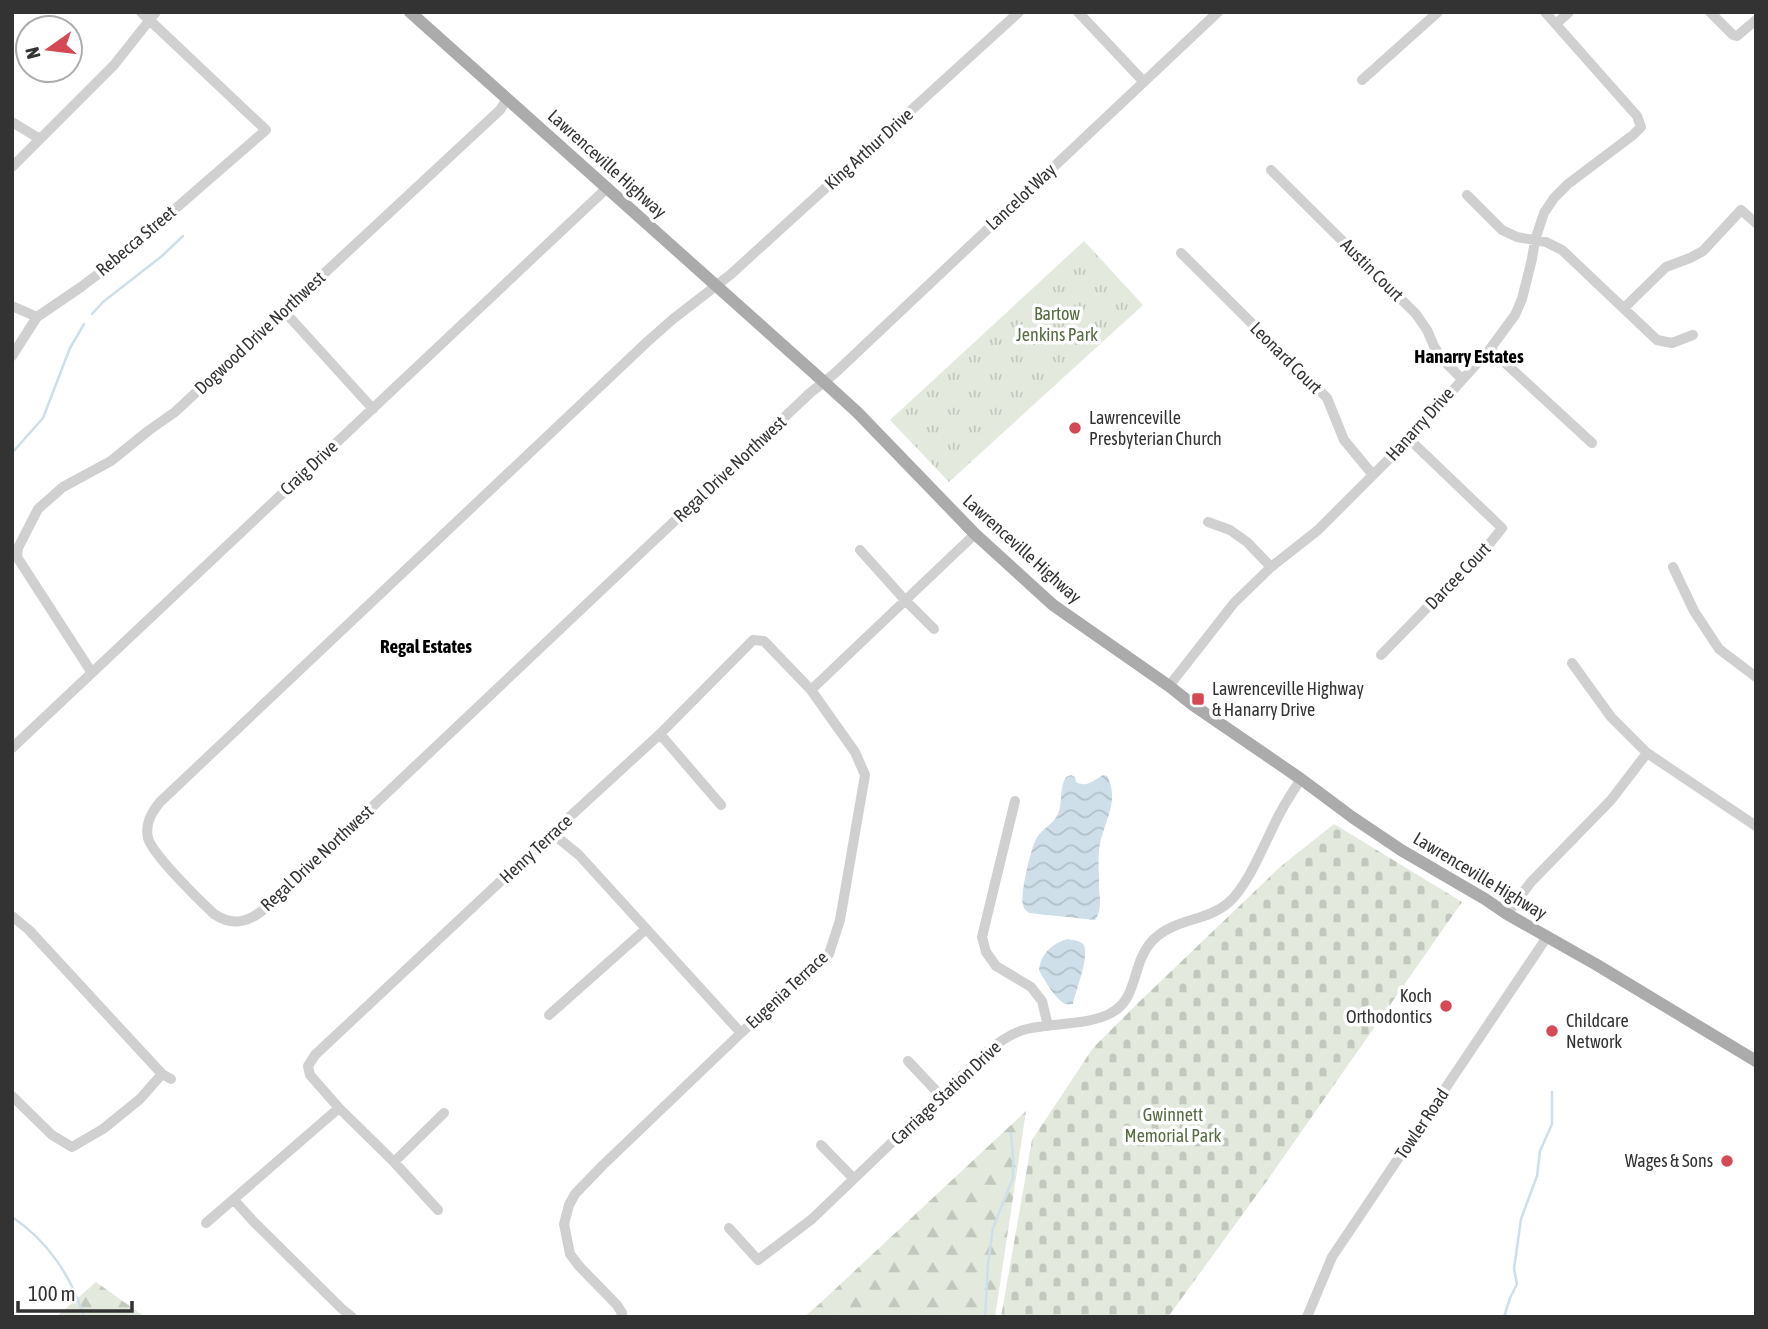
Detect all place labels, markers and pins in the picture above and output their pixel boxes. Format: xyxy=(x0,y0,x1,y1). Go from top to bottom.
place label: Lawrenceville Presbyterian Church xyxy=(1089,407,1222,449)
marker: Lawrenceville Presbyterian Church xyxy=(1067,420,1083,436)
place label: Lawrenceville Highway & Hanarry Drive xyxy=(1212,678,1364,720)
marker: Lawrenceville Highway & Hanarry Drive xyxy=(1190,691,1206,707)
place label: Koch Orthodontics xyxy=(1346,985,1432,1027)
marker: Koch Orthodontics xyxy=(1438,998,1454,1014)
place label: Childcare Network xyxy=(1566,1010,1629,1052)
marker: Childcare Network xyxy=(1544,1023,1560,1039)
place label: Wages & Sons xyxy=(1625,1150,1713,1171)
marker: Wages & Sons xyxy=(1719,1153,1735,1169)

